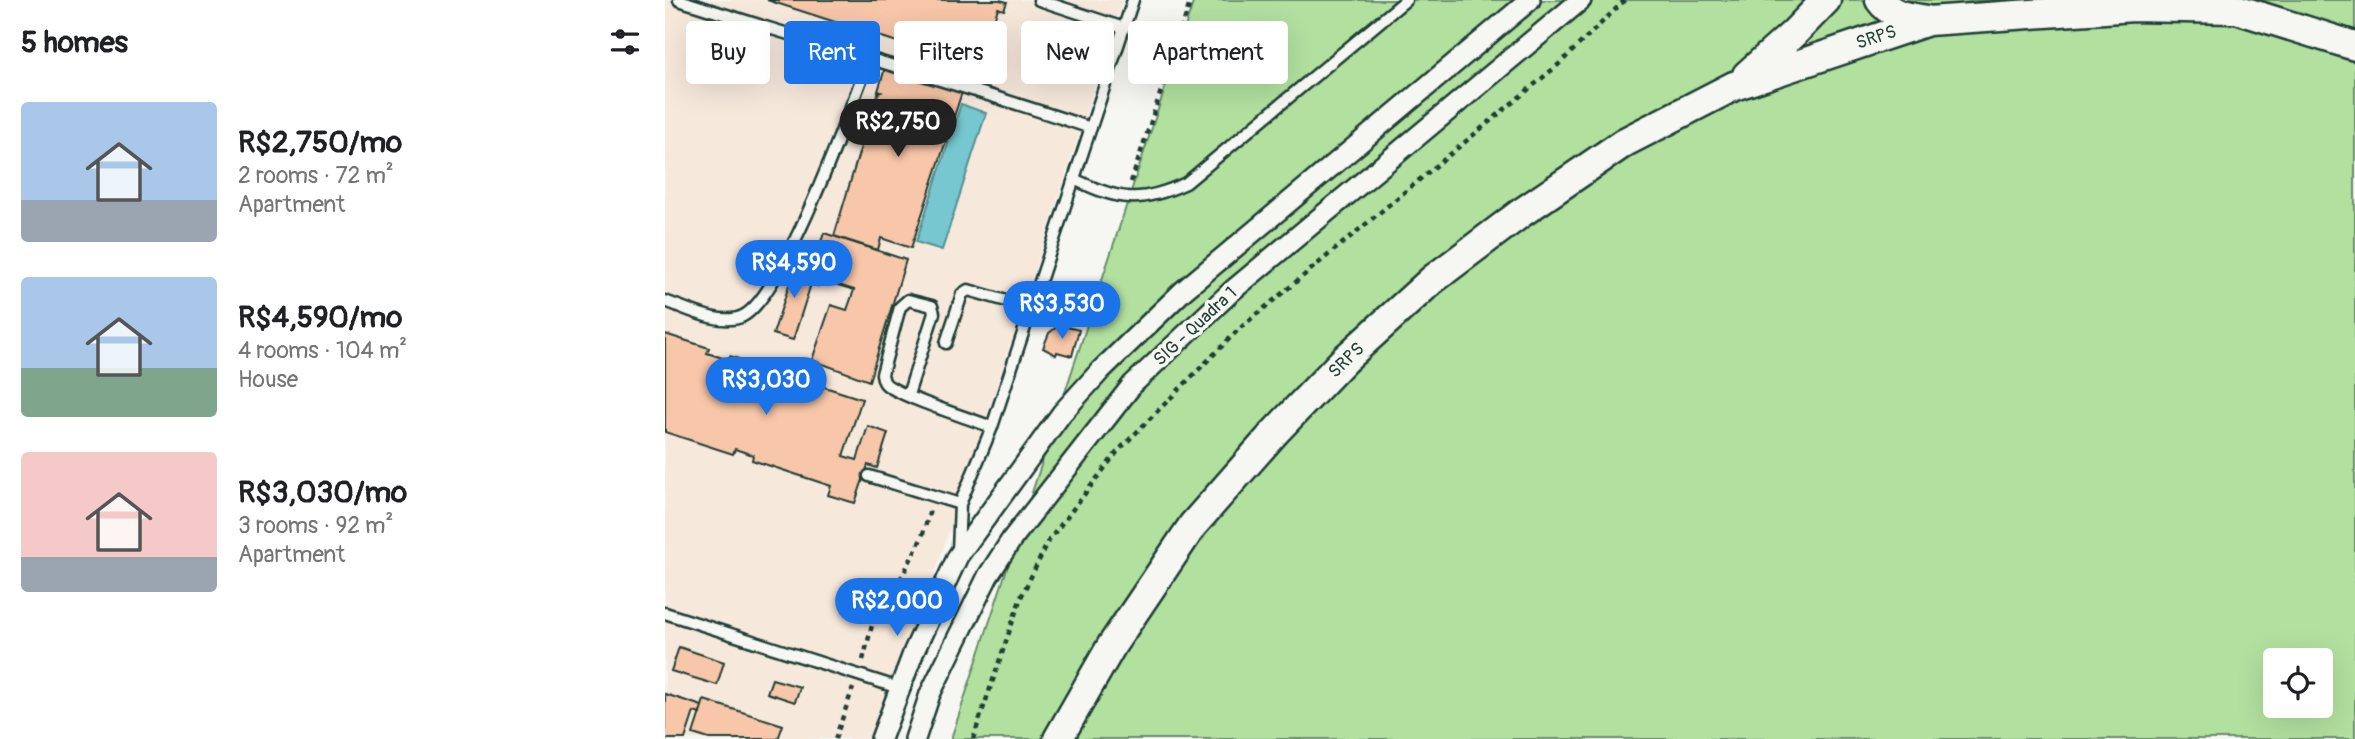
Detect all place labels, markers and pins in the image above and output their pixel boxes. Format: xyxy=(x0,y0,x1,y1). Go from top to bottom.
pin: R$2,750 xyxy=(833,100,963,159)
pin: R$4,590 xyxy=(729,240,859,300)
pin: R$3,530 xyxy=(997,282,1127,341)
pin: R$3,030 xyxy=(701,358,831,417)
pin: R$2,000 xyxy=(832,578,962,638)

